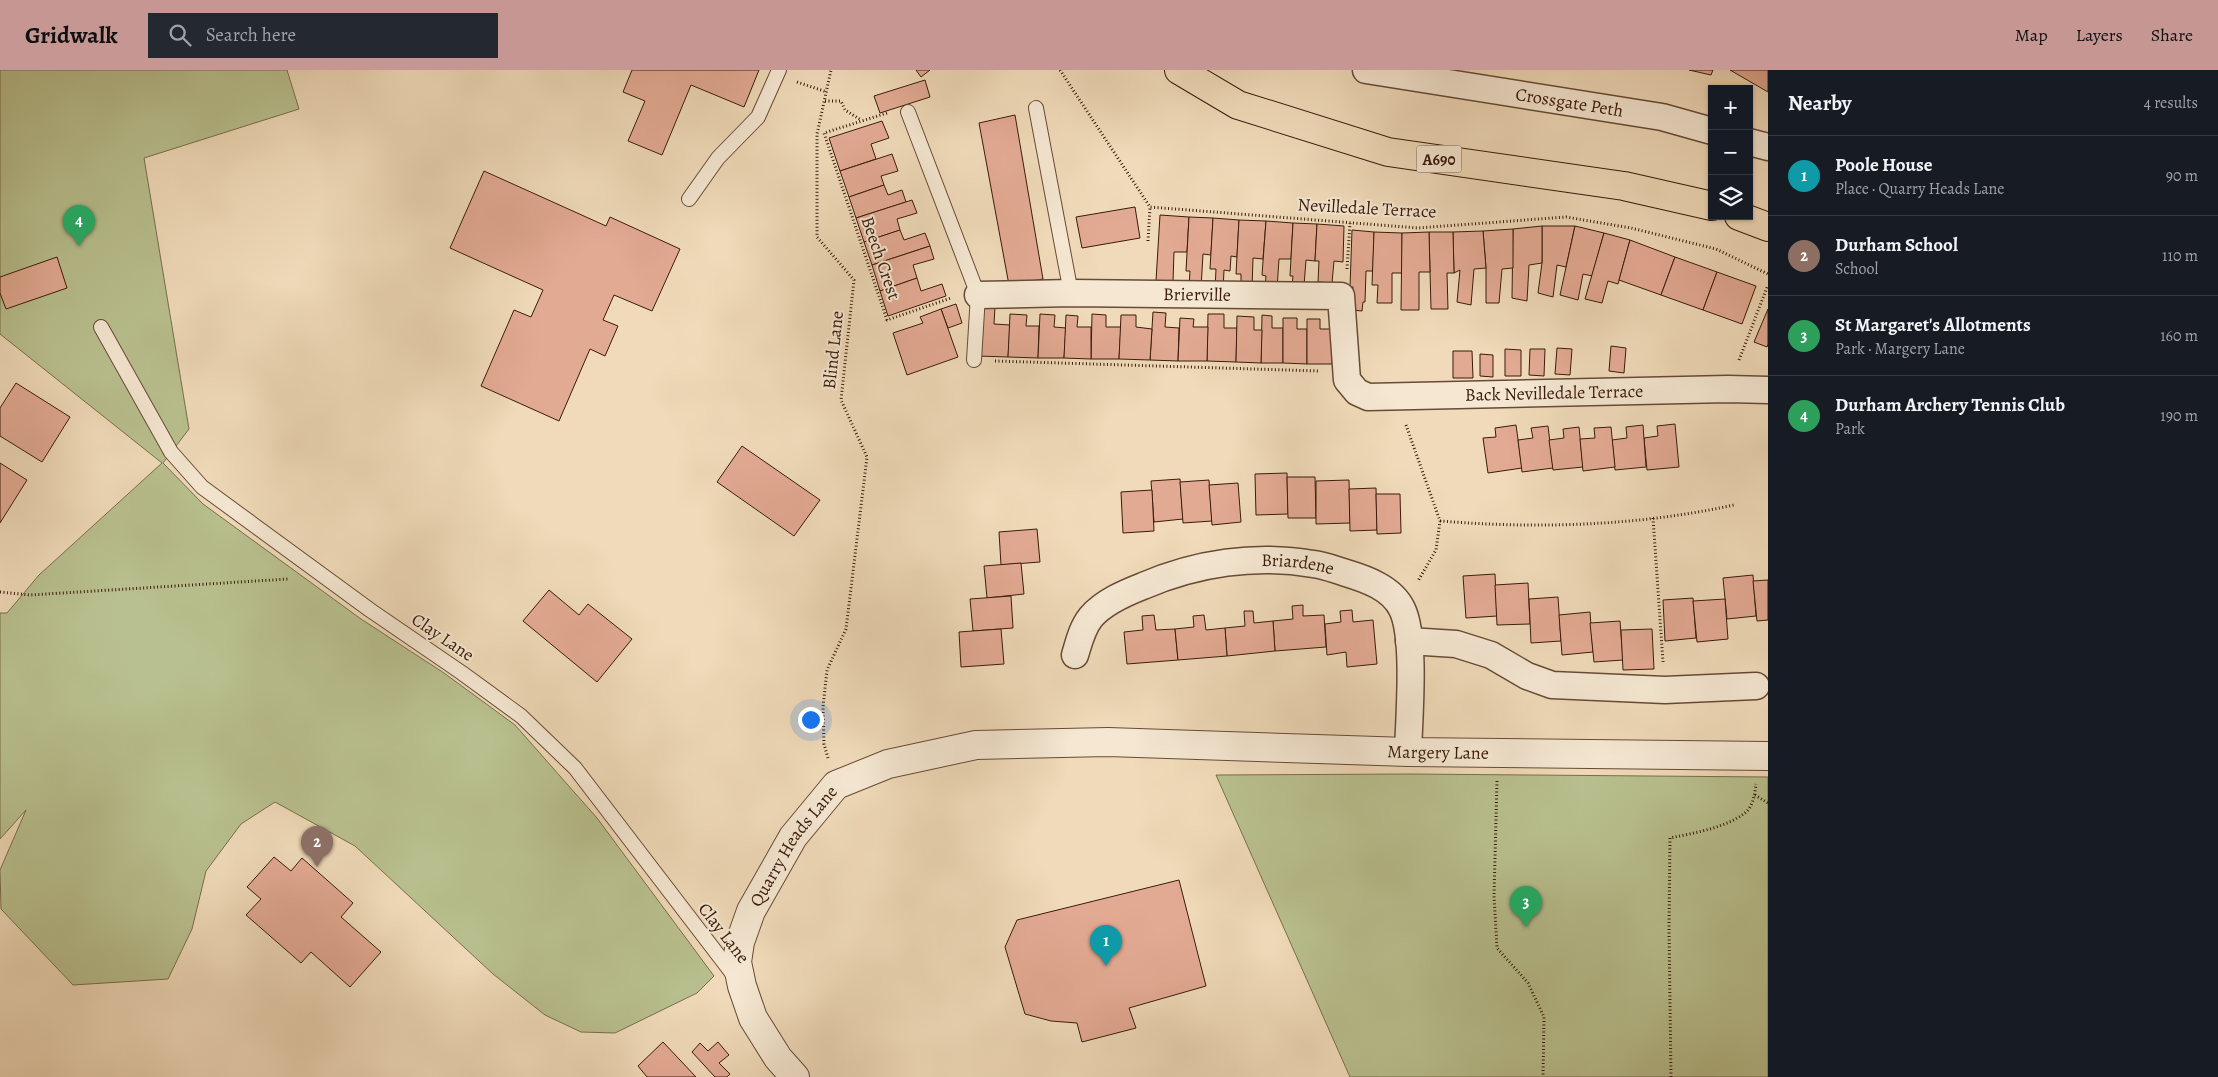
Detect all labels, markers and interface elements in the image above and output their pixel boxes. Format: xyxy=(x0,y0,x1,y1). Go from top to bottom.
search box xyxy=(148,13,498,58)
text: Gridwalk xyxy=(25,19,118,51)
icon: search xyxy=(166,21,194,49)
text: Search here xyxy=(206,22,296,48)
text: Map xyxy=(2015,23,2048,47)
text: Layers xyxy=(2076,23,2123,47)
text: Share xyxy=(2151,23,2193,47)
street label: Crossgate Peth xyxy=(1514,82,1625,123)
map controls xyxy=(1708,85,1753,220)
button: + xyxy=(1708,85,1753,130)
text: Nearby xyxy=(1788,89,1851,117)
text: 4 results xyxy=(2144,92,2198,114)
button: − xyxy=(1708,130,1753,175)
road number: A690 xyxy=(1416,146,1462,172)
text: Poole House xyxy=(1835,152,1933,178)
text: 1 xyxy=(1801,165,1807,187)
text: 90 m xyxy=(2166,165,2198,187)
button: layers xyxy=(1708,175,1753,220)
text: Place · Quarry Heads Lane xyxy=(1835,178,2005,200)
street label: Nevilledale Terrace xyxy=(1297,192,1437,224)
pin: 4 xyxy=(63,205,95,246)
street label: Beech Crest xyxy=(856,213,906,303)
text: Durham School xyxy=(1835,232,1958,258)
text: 2 xyxy=(1800,245,1808,267)
text: 110 m xyxy=(2162,245,2198,267)
text: School xyxy=(1835,258,1878,280)
street label: Brierville xyxy=(1163,282,1231,307)
street label: Blind Lane xyxy=(817,310,849,390)
text: St Margaret's Allotments xyxy=(1835,312,2031,338)
text: 3 xyxy=(1801,325,1807,347)
text: 160 m xyxy=(2160,325,2198,347)
text: Park · Margery Lane xyxy=(1835,338,1965,360)
street label: Back Nevilledale Terrace xyxy=(1465,379,1643,407)
text: Durham Archery Tennis Club xyxy=(1835,392,2065,418)
text: 4 xyxy=(1800,405,1808,427)
text: 190 m xyxy=(2160,405,2198,427)
text: Park xyxy=(1835,418,1865,440)
street label: Briardene xyxy=(1261,548,1337,580)
street label: Clay Lane xyxy=(407,607,479,667)
your location xyxy=(798,707,824,733)
street label: Margery Lane xyxy=(1387,739,1489,765)
street label: Quarry Heads Lane xyxy=(744,780,843,911)
pin: 2 xyxy=(301,826,333,867)
pin: 3 xyxy=(1510,886,1542,927)
street label: Clay Lane xyxy=(693,898,755,968)
pin: 1 xyxy=(1090,925,1122,966)

